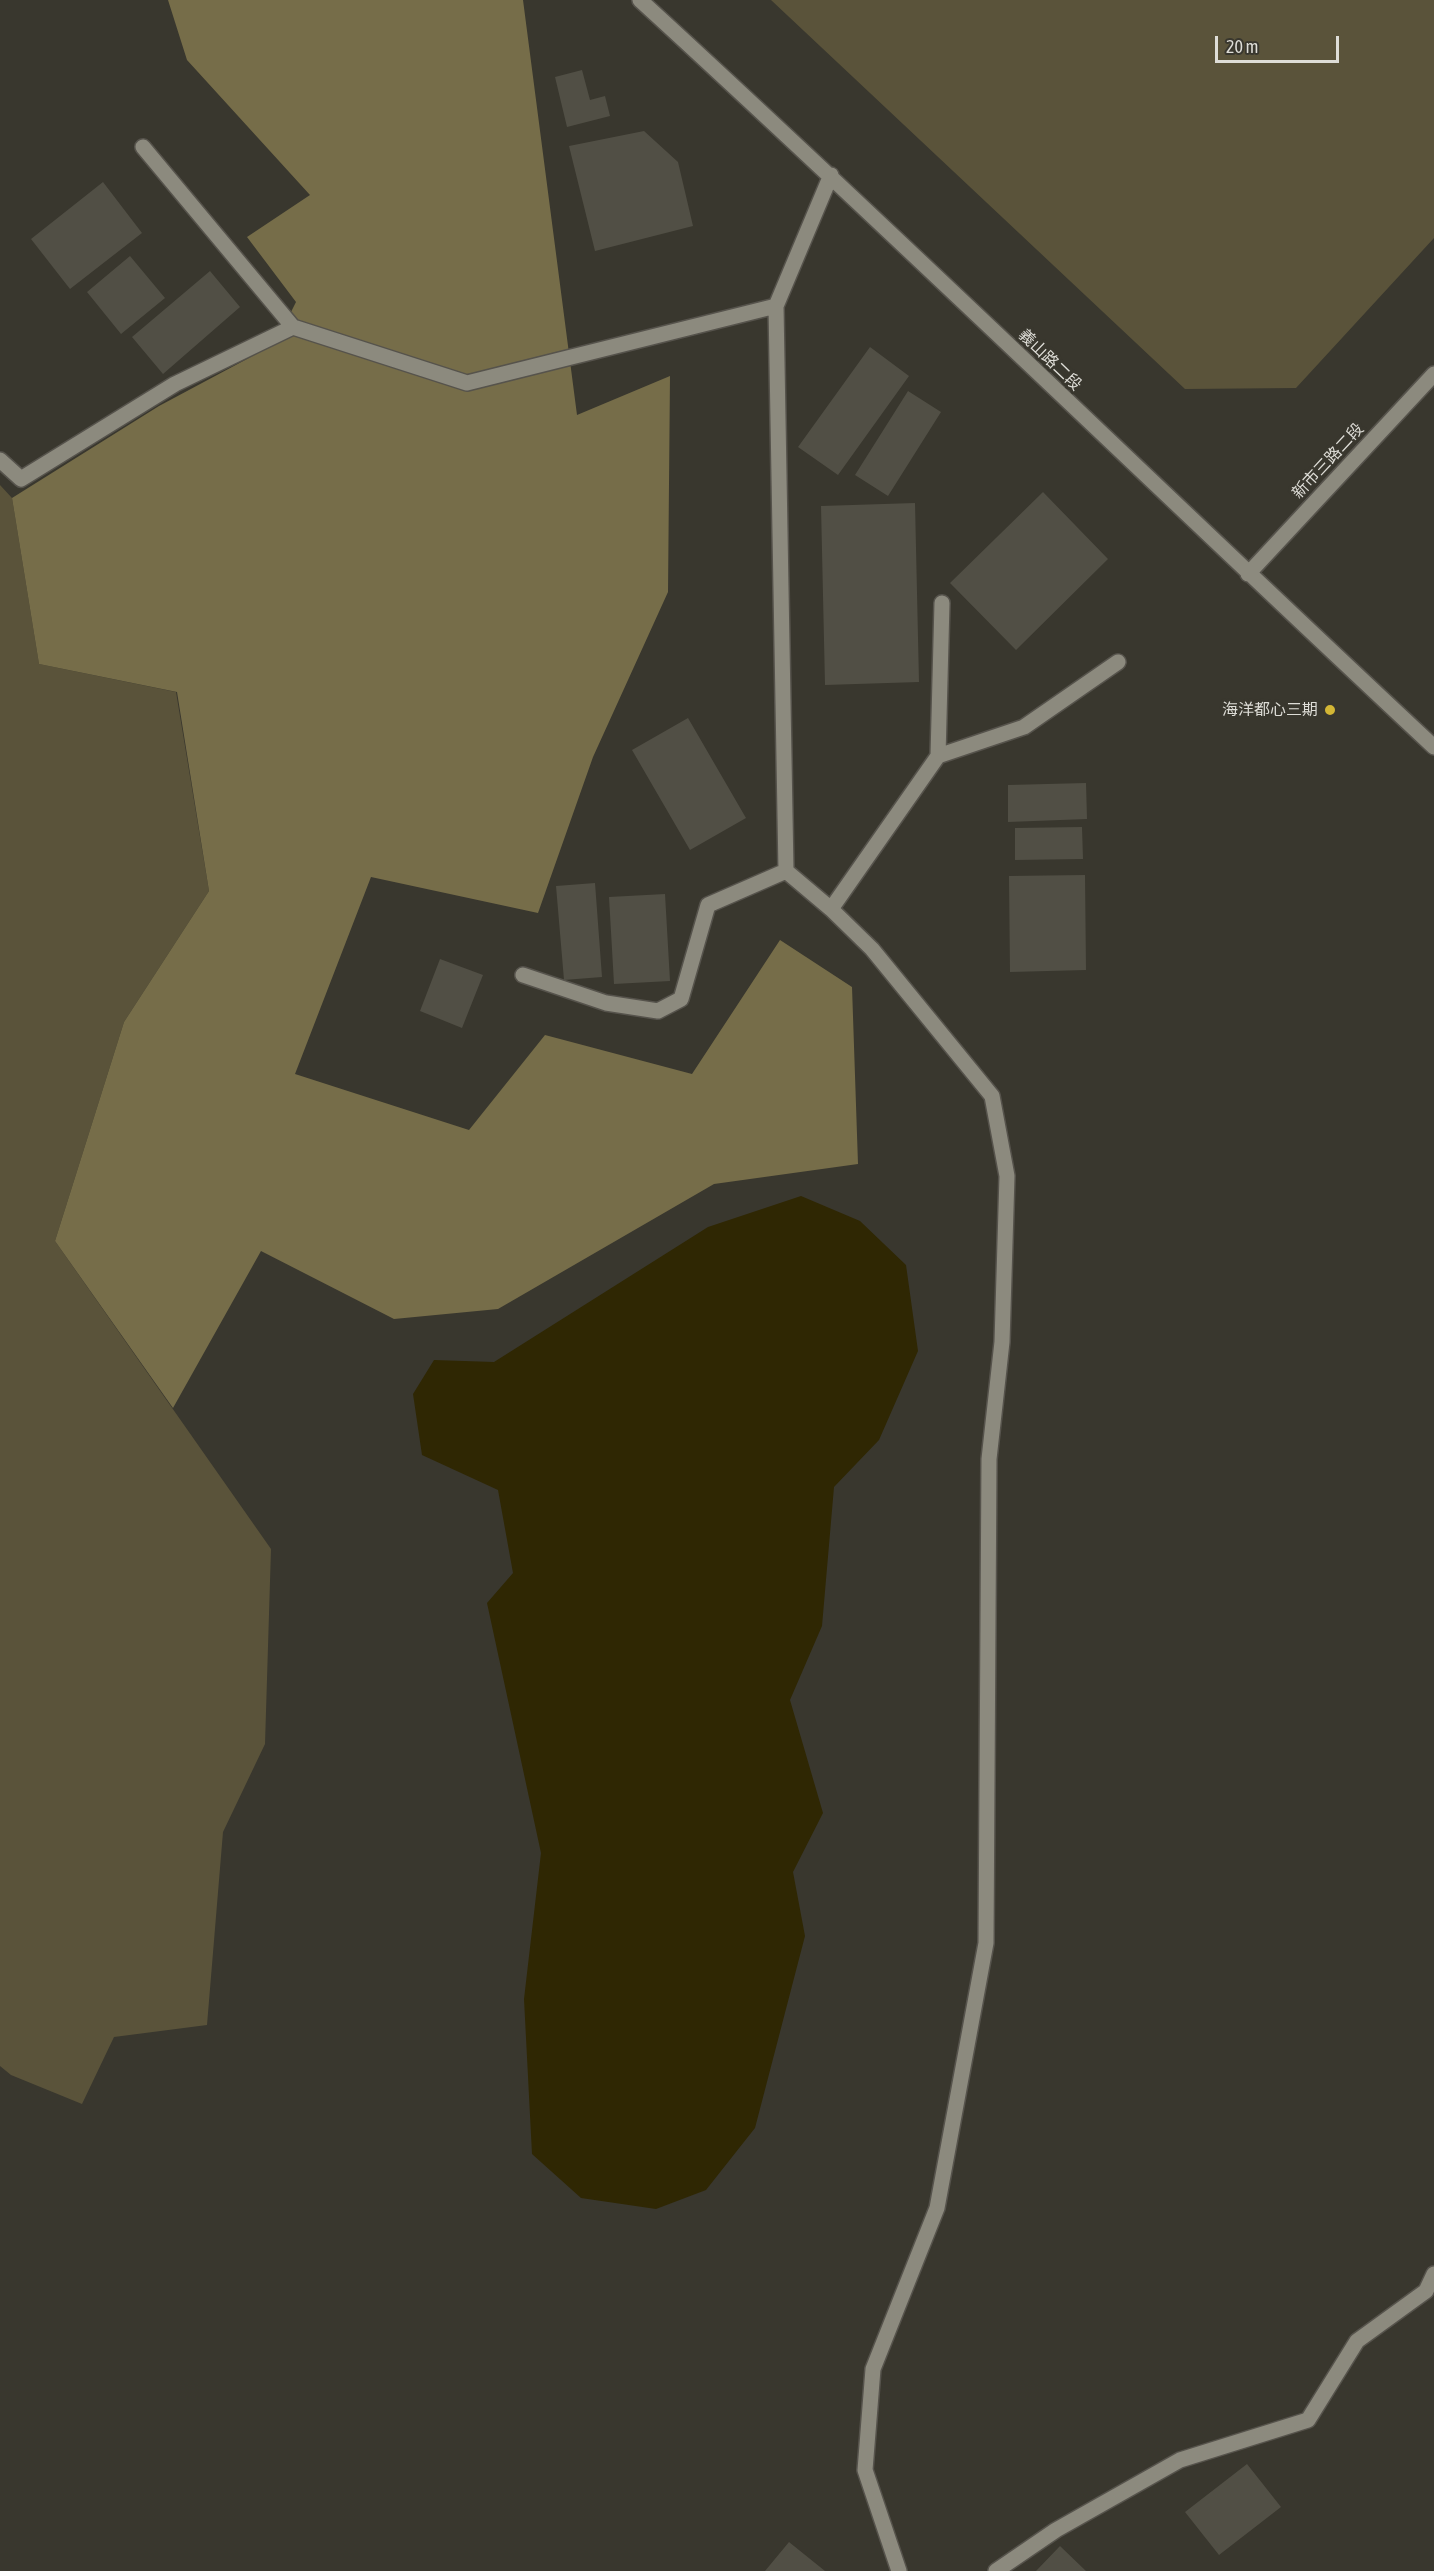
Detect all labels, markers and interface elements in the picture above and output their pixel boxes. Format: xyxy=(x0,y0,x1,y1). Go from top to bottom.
scale bar xyxy=(1218,24,1342,62)
text: 20 m xyxy=(1226,36,1258,57)
street label: 義山路二段 xyxy=(1015,325,1085,395)
street label: 新市三路二段 xyxy=(1288,419,1368,503)
place label: 海洋都心三期 xyxy=(1222,700,1318,720)
marker: 海洋都心三期 xyxy=(1323,703,1337,717)

